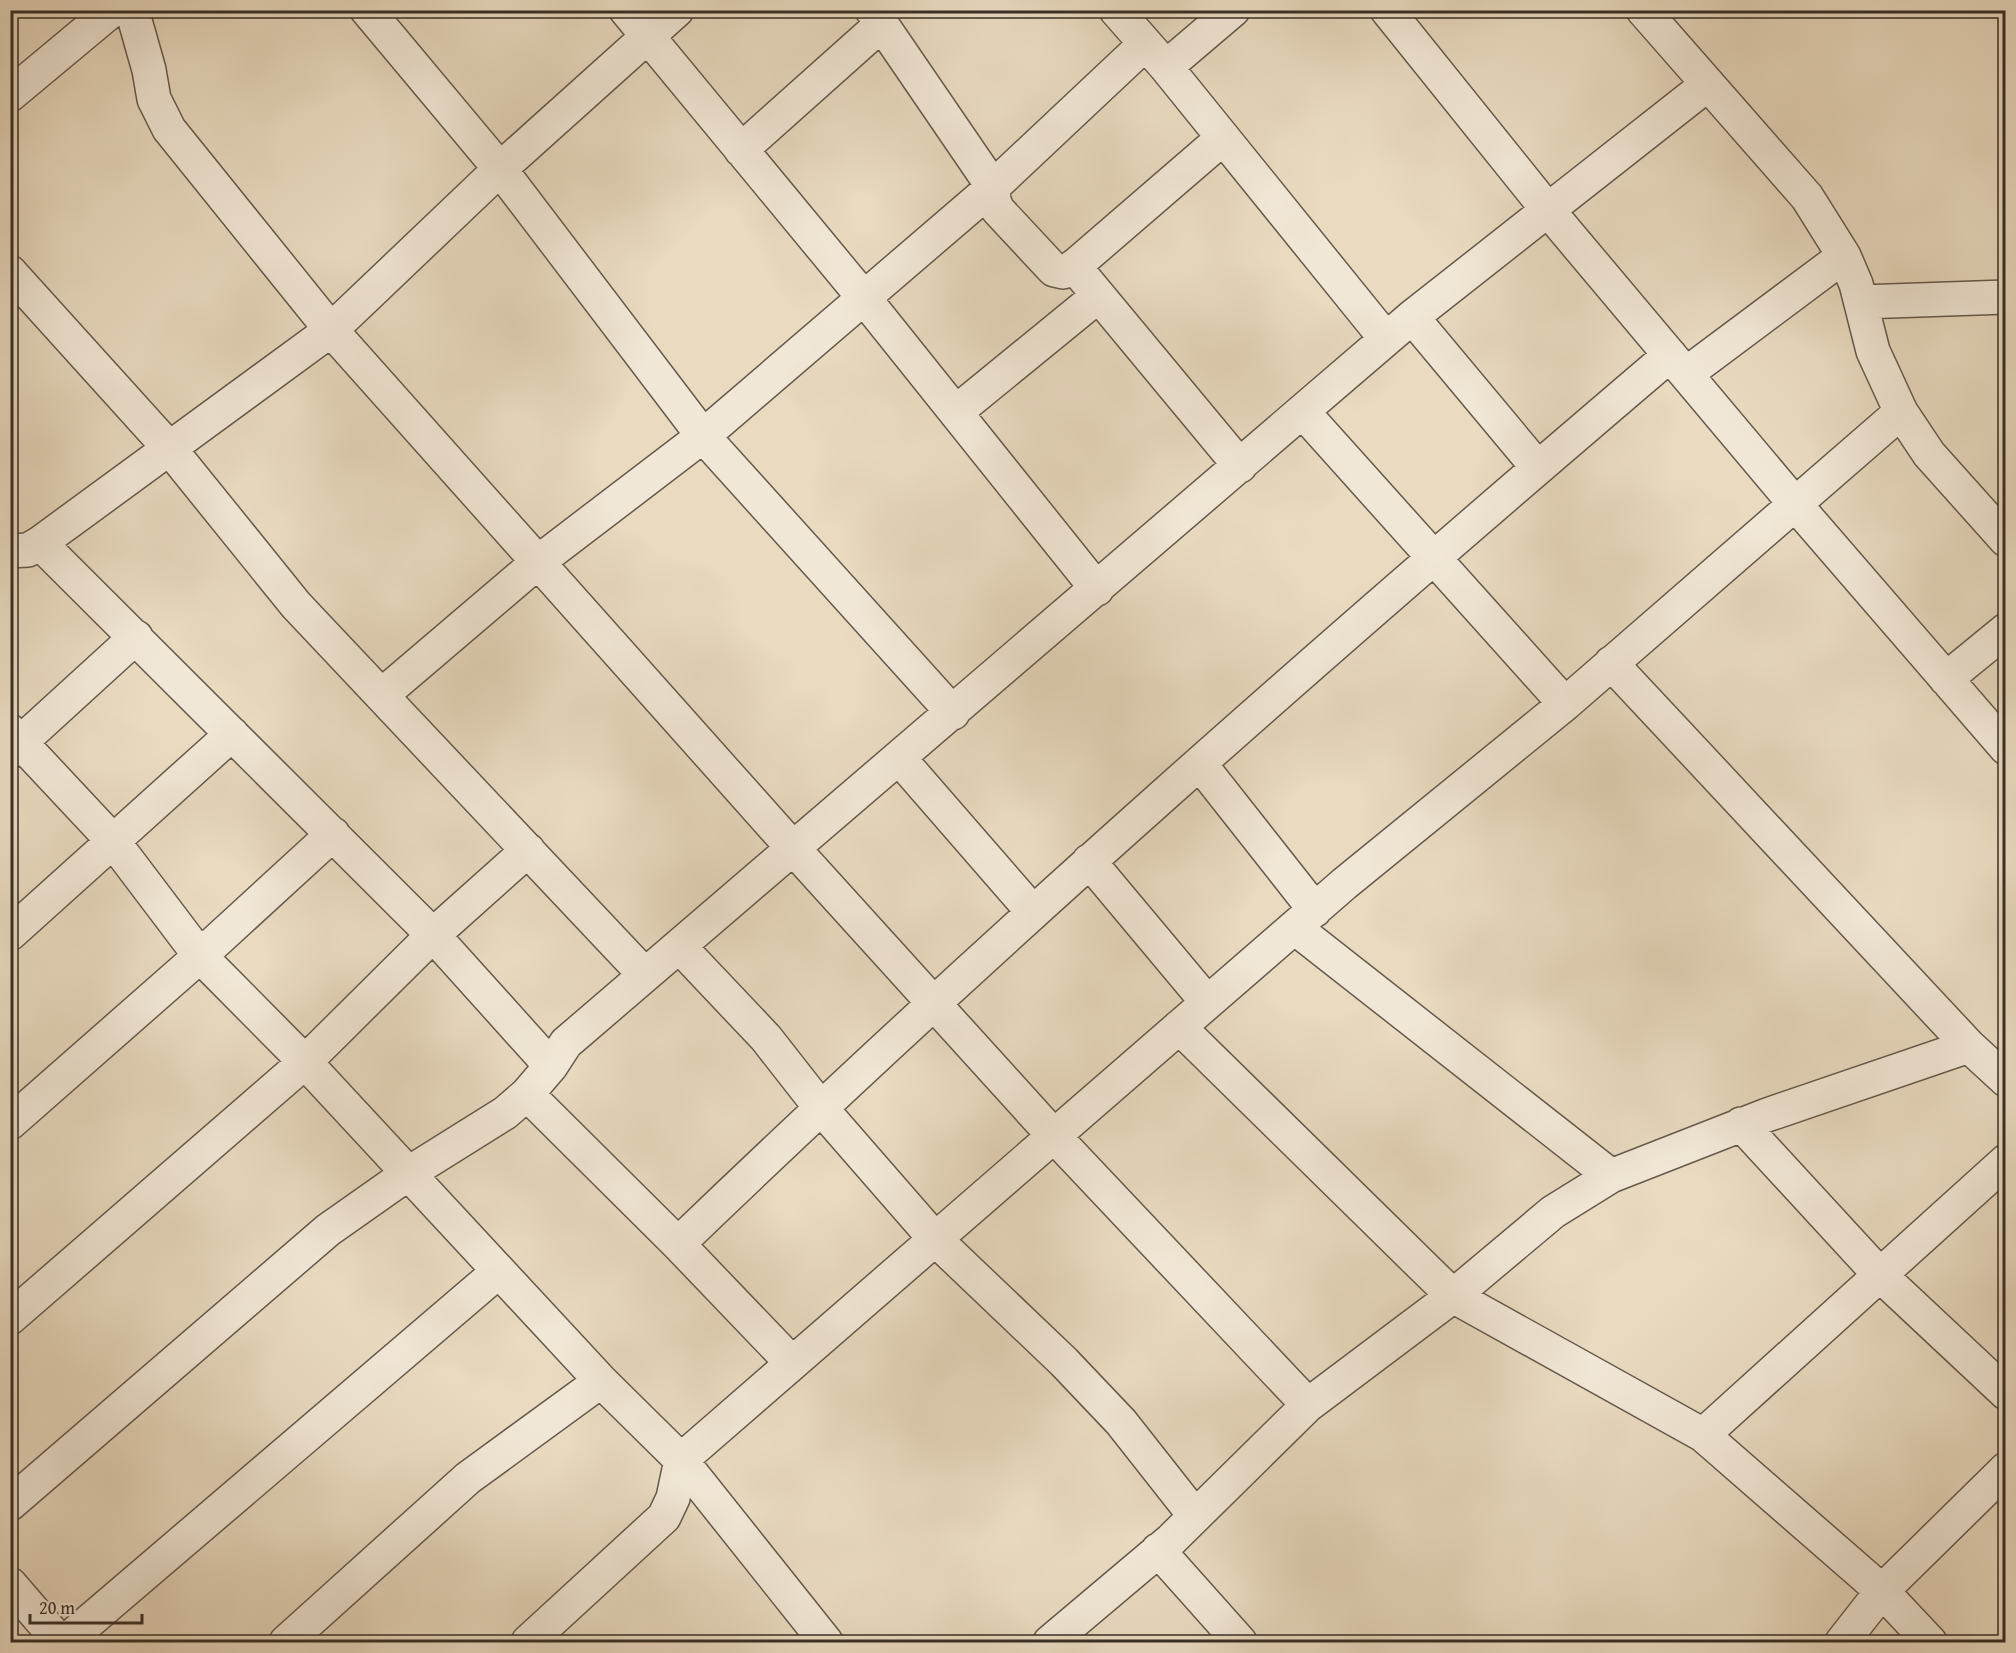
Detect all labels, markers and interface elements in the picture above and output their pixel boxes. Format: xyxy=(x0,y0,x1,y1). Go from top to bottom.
scale bar xyxy=(30,1587,142,1625)
text: 20 m xyxy=(39,1594,75,1621)

